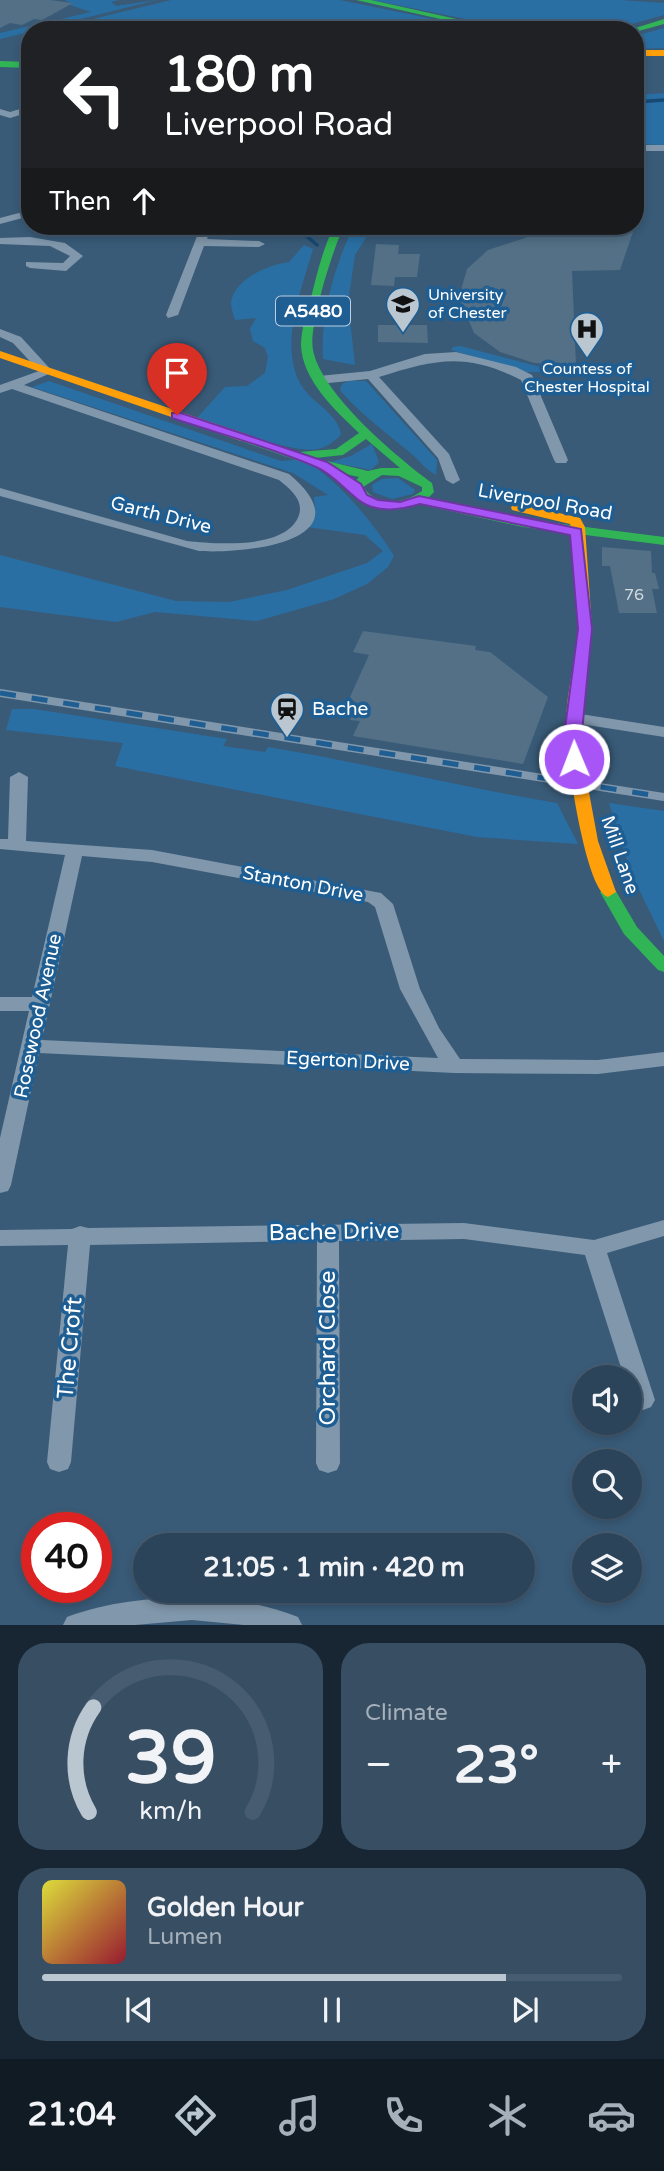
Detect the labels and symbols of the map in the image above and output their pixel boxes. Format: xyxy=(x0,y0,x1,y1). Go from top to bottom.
school or university icon: University of Chester xyxy=(384,285,422,334)
place label: University of Chester xyxy=(428,285,508,323)
road number: A5480 xyxy=(276,296,350,326)
hospital icon: Countess of Chester Hospital xyxy=(568,310,606,359)
pin xyxy=(147,343,207,415)
place label: Countess of Chester Hospital xyxy=(524,359,650,397)
street label: Liverpool Road xyxy=(476,479,614,525)
street label: Garth Drive xyxy=(108,492,214,538)
house number: 76 xyxy=(624,585,644,605)
station icon: Bache xyxy=(268,690,306,739)
place label: Bache xyxy=(312,698,368,720)
position arrow xyxy=(537,722,611,796)
street label: Mill Lane xyxy=(596,813,644,897)
street label: Stanton Drive xyxy=(241,862,365,906)
street label: Rosewood Avenue xyxy=(10,932,66,1100)
street label: Egerton Drive xyxy=(286,1047,410,1075)
street label: Bache Drive xyxy=(268,1217,400,1247)
street label: Orchard Close xyxy=(314,1271,342,1425)
street label: The Croft xyxy=(52,1296,88,1400)
speed limit sign: 40 xyxy=(21,1512,112,1603)

